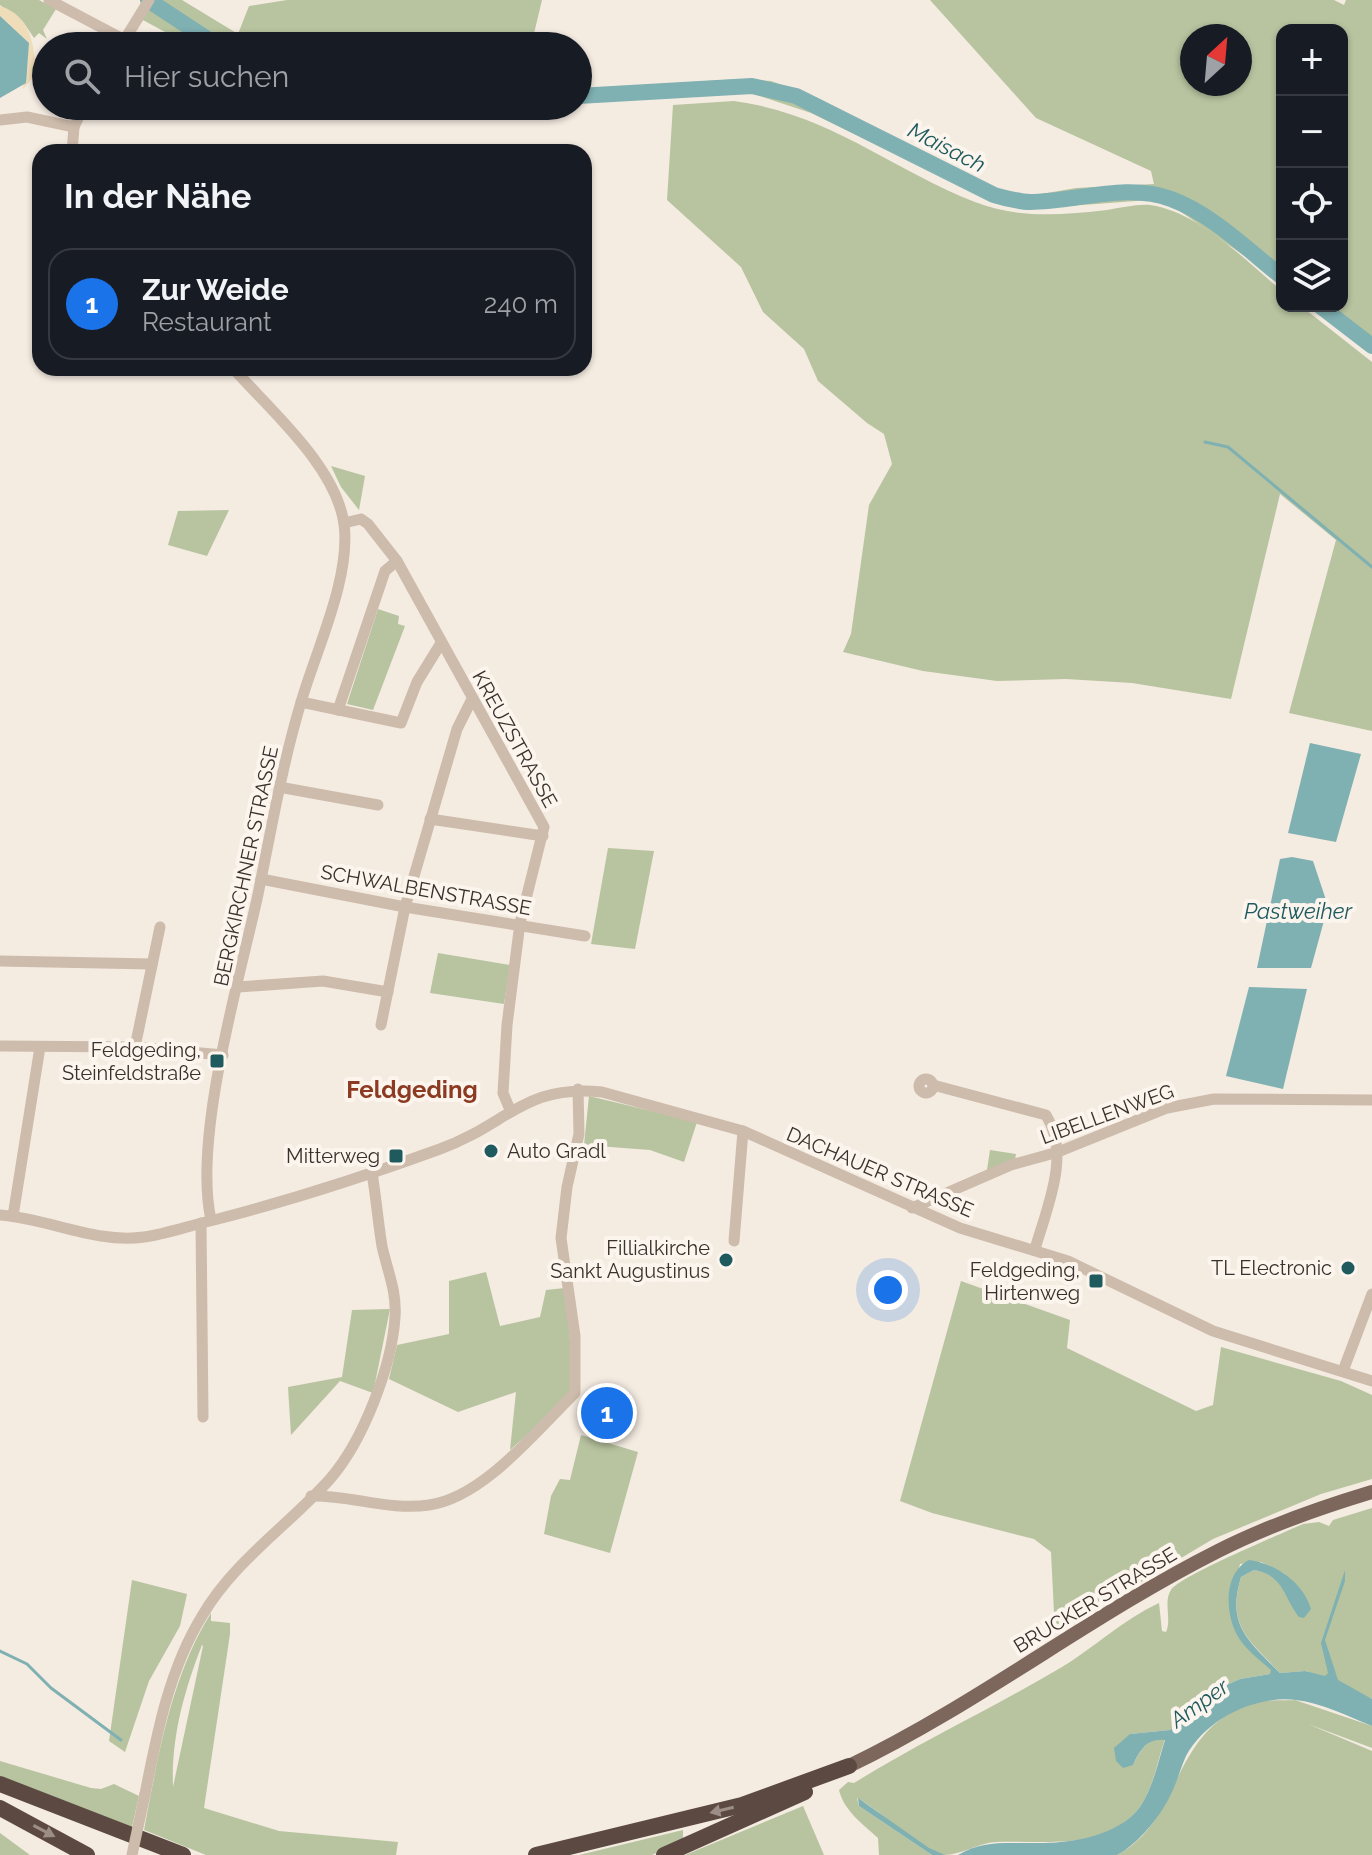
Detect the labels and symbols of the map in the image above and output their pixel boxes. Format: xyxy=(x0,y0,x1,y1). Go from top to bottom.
north arrow xyxy=(1180,24,1252,96)
water label: Maisach xyxy=(904,116,990,178)
street label: KREUZSTRASSE xyxy=(467,666,563,812)
street label: BERGKIRCHNER STRASSE xyxy=(209,744,283,988)
street label: SCHWALBENSTRASSE xyxy=(319,860,533,920)
water label: Pastweiher xyxy=(1244,898,1353,924)
place label: Feldgeding, Steinfeldstraße xyxy=(62,1038,201,1085)
marker: Feldgeding, Steinfeldstraße xyxy=(208,1052,226,1070)
district label: Feldgeding xyxy=(346,1075,478,1104)
street label: LIBELLENWEG xyxy=(1037,1079,1177,1149)
street label: DACHAUER STRASSE xyxy=(783,1122,977,1222)
place label: Auto Gradl xyxy=(507,1139,606,1163)
marker: Auto Gradl xyxy=(482,1142,500,1160)
place label: Mitterweg xyxy=(286,1144,380,1168)
marker: Mitterweg xyxy=(387,1147,405,1165)
place label: Fillialkirche Sankt Augustinus xyxy=(550,1236,710,1283)
marker: Fillialkirche Sankt Augustinus xyxy=(717,1251,735,1269)
place label: TL Electronic xyxy=(1211,1256,1332,1280)
place label: Feldgeding, Hirtenweg xyxy=(970,1258,1080,1305)
marker: TL Electronic xyxy=(1339,1259,1357,1277)
your location xyxy=(868,1270,908,1310)
marker: Feldgeding, Hirtenweg xyxy=(1087,1272,1105,1290)
pin: 1 xyxy=(581,1383,633,1443)
street label: BRUCKER STRASSE xyxy=(1009,1542,1181,1658)
water label: Amper xyxy=(1164,1672,1235,1734)
one-way arrow xyxy=(710,1804,735,1817)
one-way arrow xyxy=(33,1824,55,1838)

